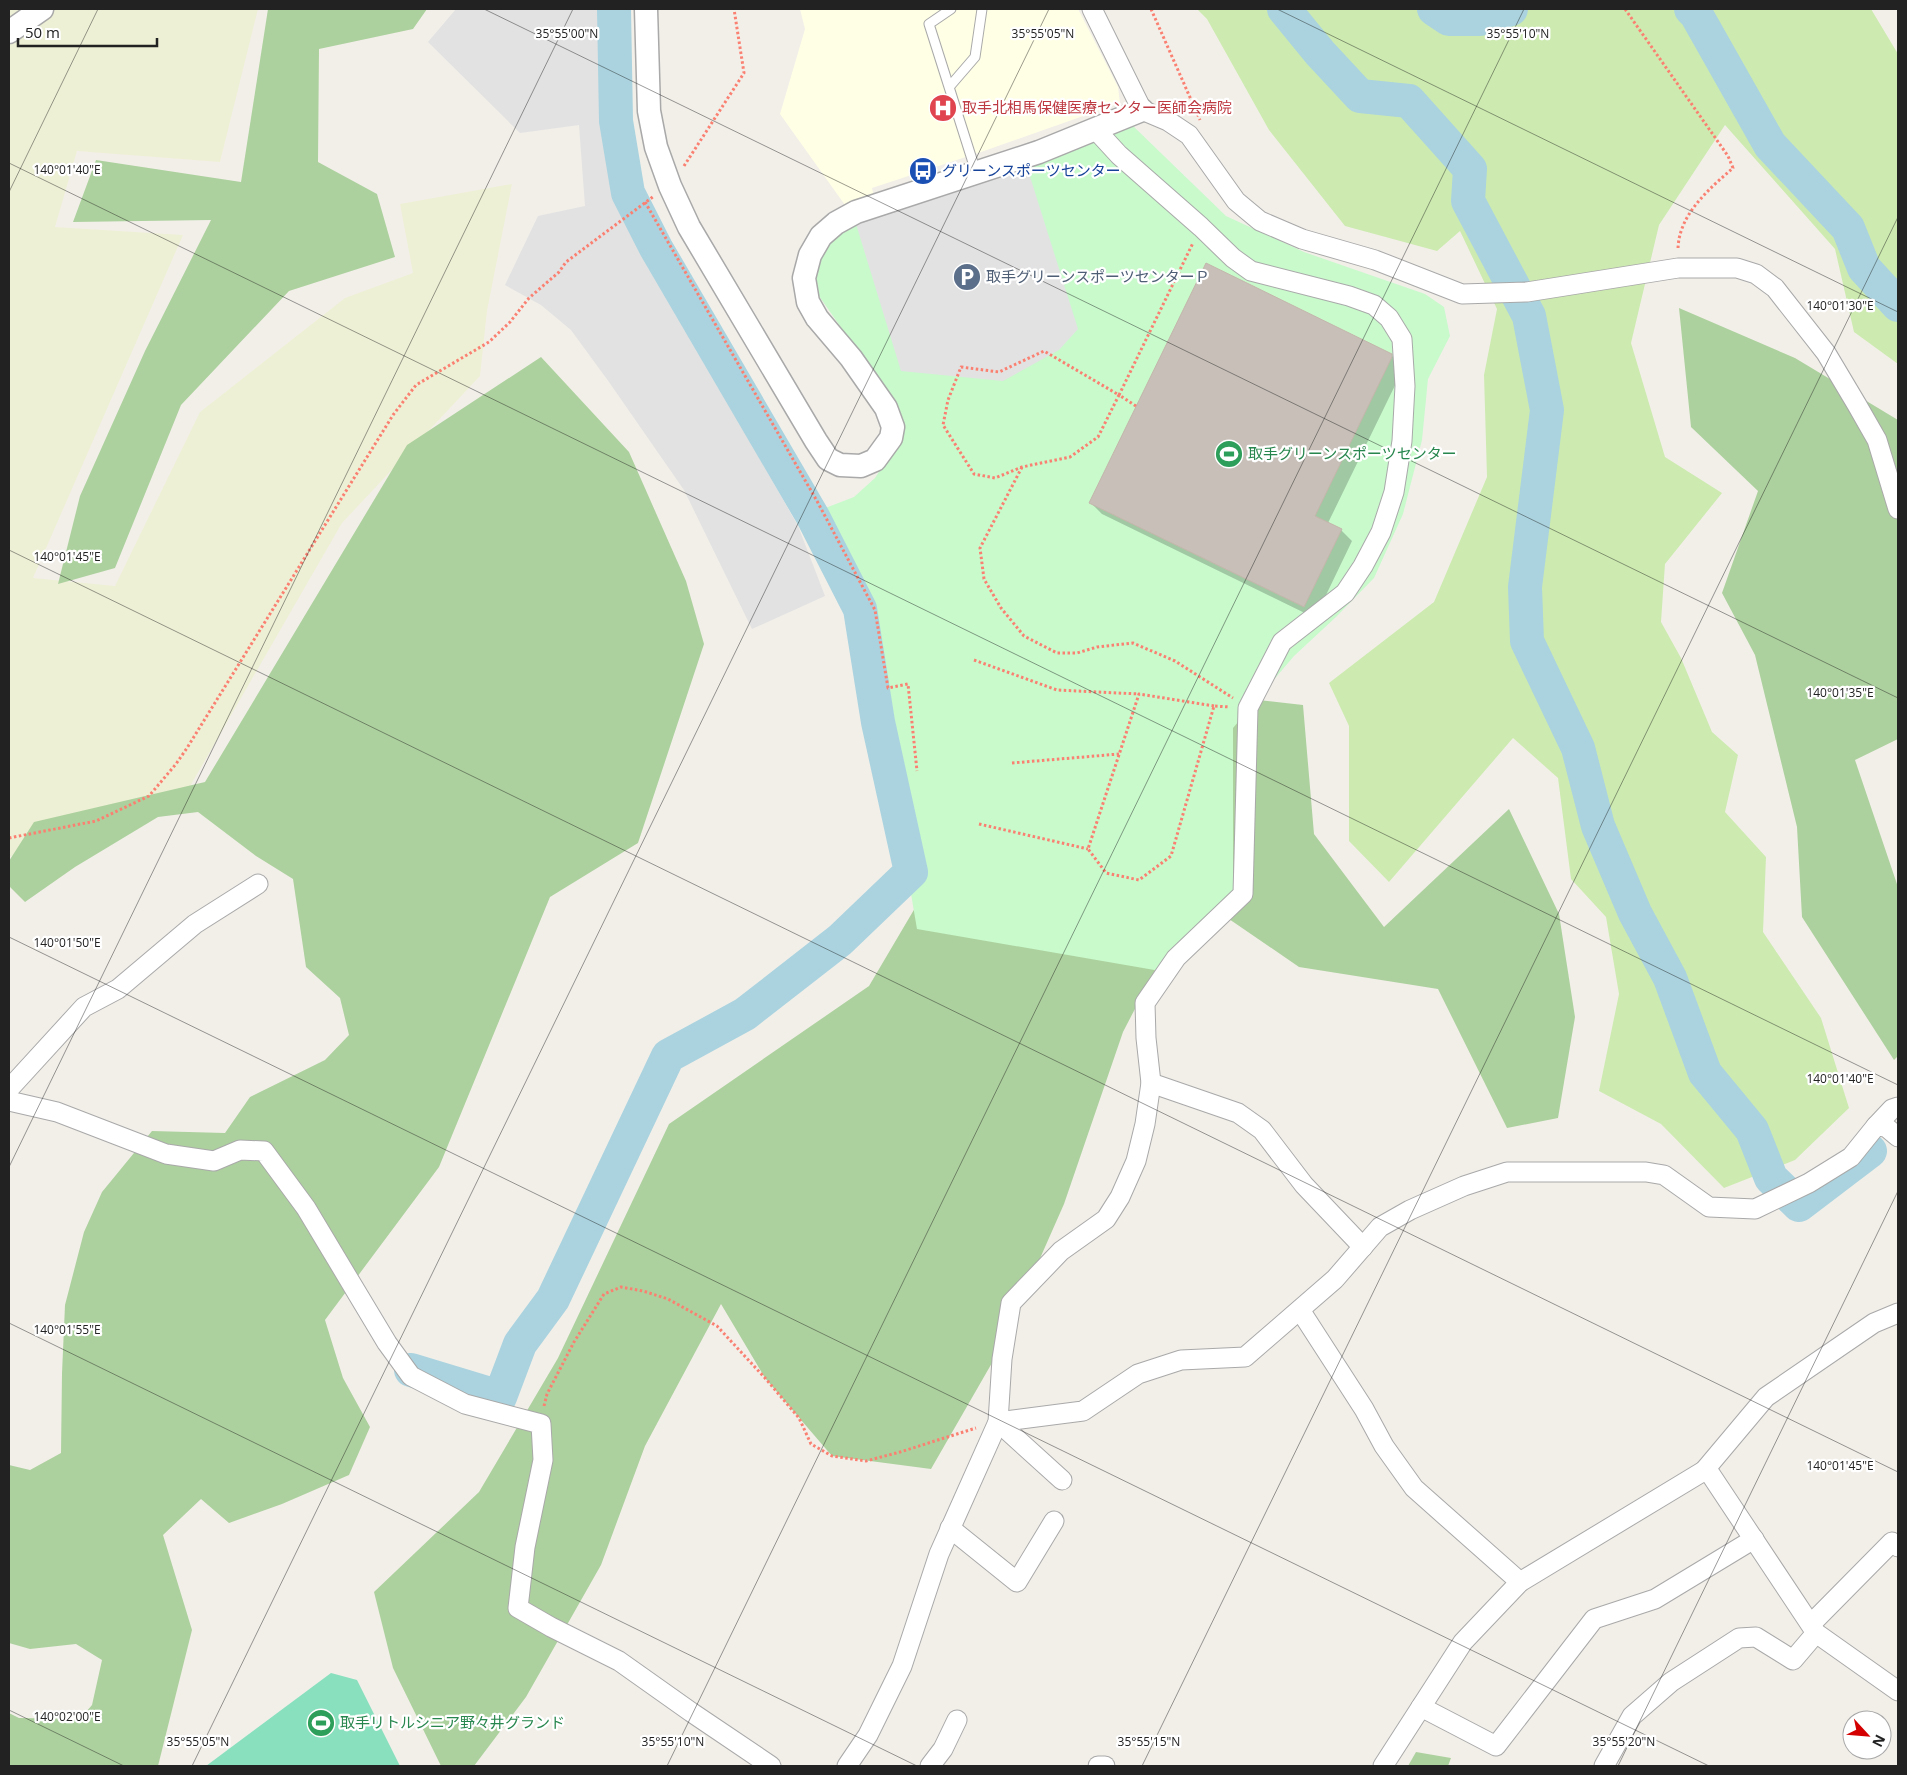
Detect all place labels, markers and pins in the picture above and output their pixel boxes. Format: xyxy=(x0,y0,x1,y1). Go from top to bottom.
hospital icon: 取手北相馬保健医療センター医師会病院 xyxy=(928,93,958,123)
place label: 取手北相馬保健医療センター医師会病院 xyxy=(962,97,1232,117)
bus stop icon: グリーンスポーツセンター xyxy=(908,156,938,186)
place label: グリーンスポーツセンター xyxy=(942,160,1121,180)
parking icon: 取手グリーンスポーツセンターＰ xyxy=(952,262,982,292)
place label: 取手グリーンスポーツセンターＰ xyxy=(986,266,1210,286)
sports icon: 取手グリーンスポーツセンター xyxy=(1214,439,1244,469)
place label: 取手グリーンスポーツセンター xyxy=(1248,443,1457,463)
sports icon: 取手リトルシニア野々井グランド xyxy=(306,1708,336,1738)
place label: 取手リトルシニア野々井グランド xyxy=(340,1712,565,1732)

